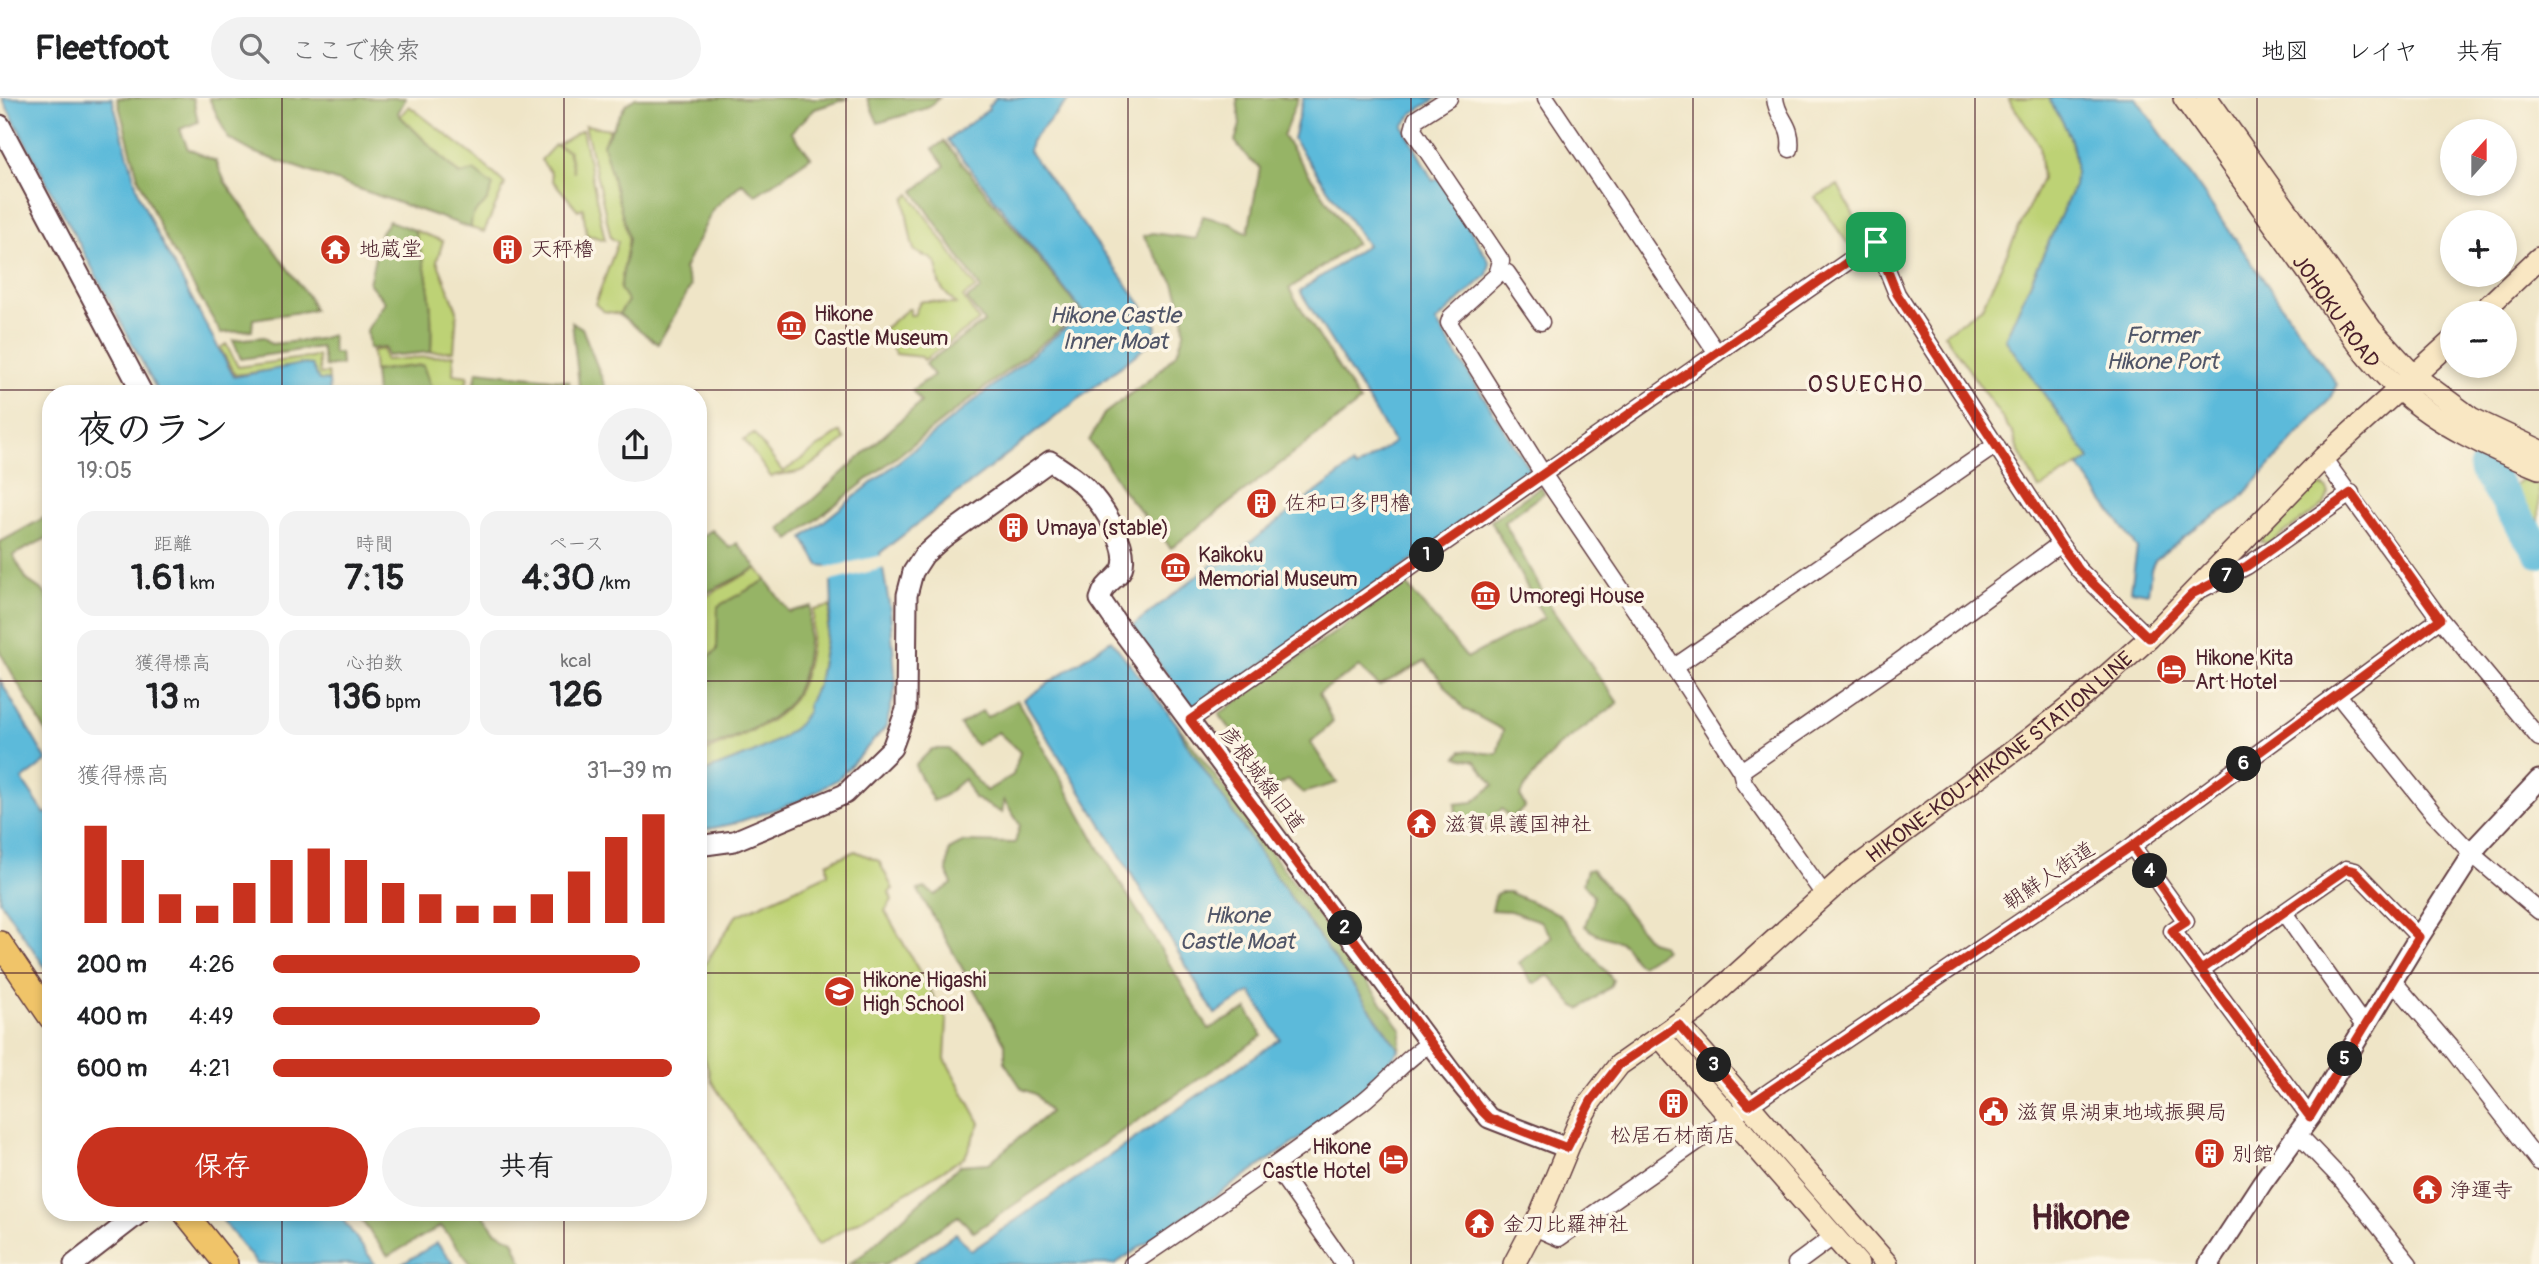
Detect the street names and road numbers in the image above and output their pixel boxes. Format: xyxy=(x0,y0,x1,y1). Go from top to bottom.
street label: JOHOKU ROAD xyxy=(2286,249,2386,374)
street label: HIKONE-KOU-HIKONE STATION LINE xyxy=(1860,645,2139,869)
street label: 彦根城線旧道 xyxy=(1213,721,1311,837)
street label: 朝鮮人街道 xyxy=(1998,835,2100,917)

